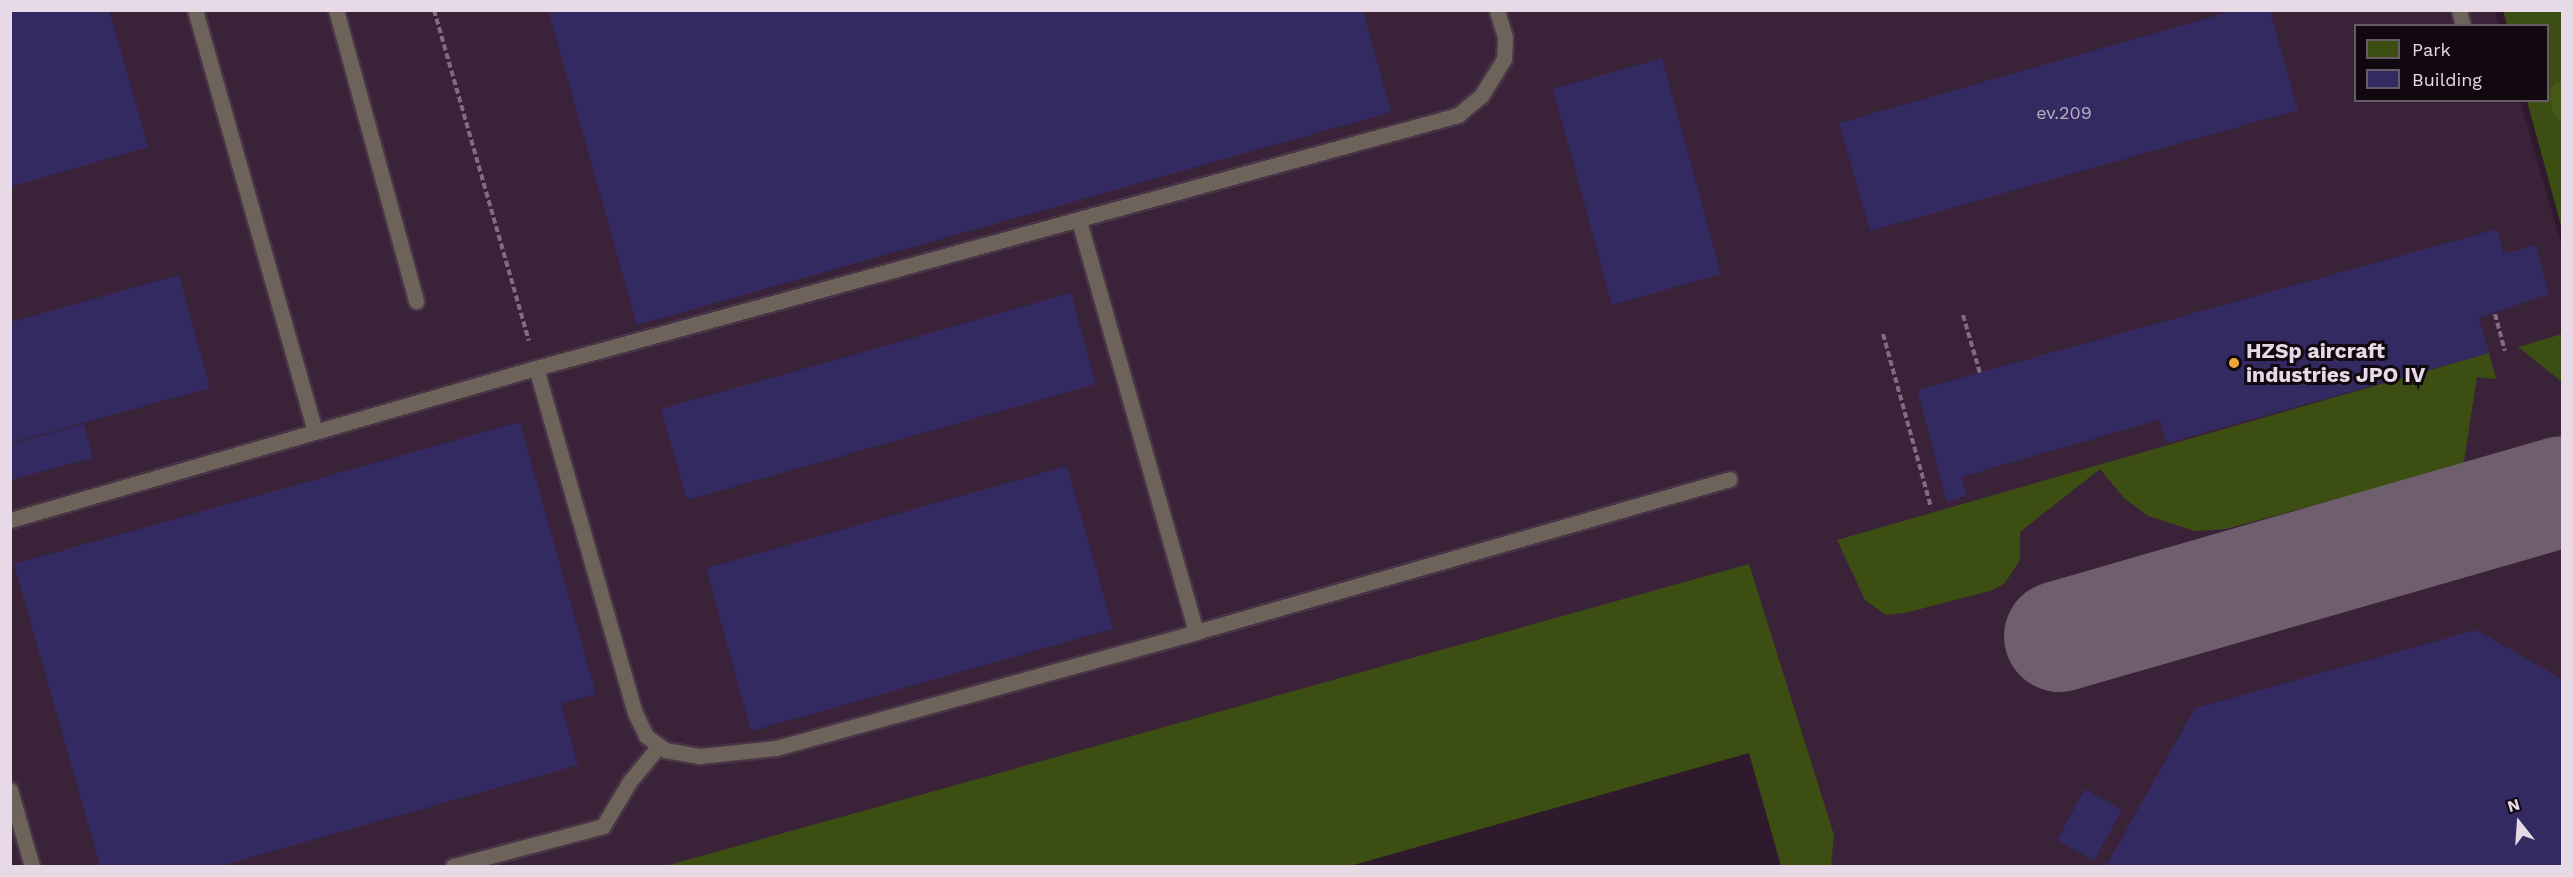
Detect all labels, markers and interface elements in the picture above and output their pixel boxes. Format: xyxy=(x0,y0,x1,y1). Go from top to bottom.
legend xyxy=(2354,24,2549,102)
text: Park xyxy=(2412,39,2451,60)
text: Building xyxy=(2412,69,2482,90)
house number: ev.209 xyxy=(2036,102,2092,124)
place label: HZSp aircraft industries JPO IV xyxy=(2246,338,2426,388)
marker: HZSp aircraft industries JPO IV xyxy=(2227,356,2241,370)
north arrow xyxy=(2489,793,2549,853)
text: N xyxy=(2505,794,2522,816)

